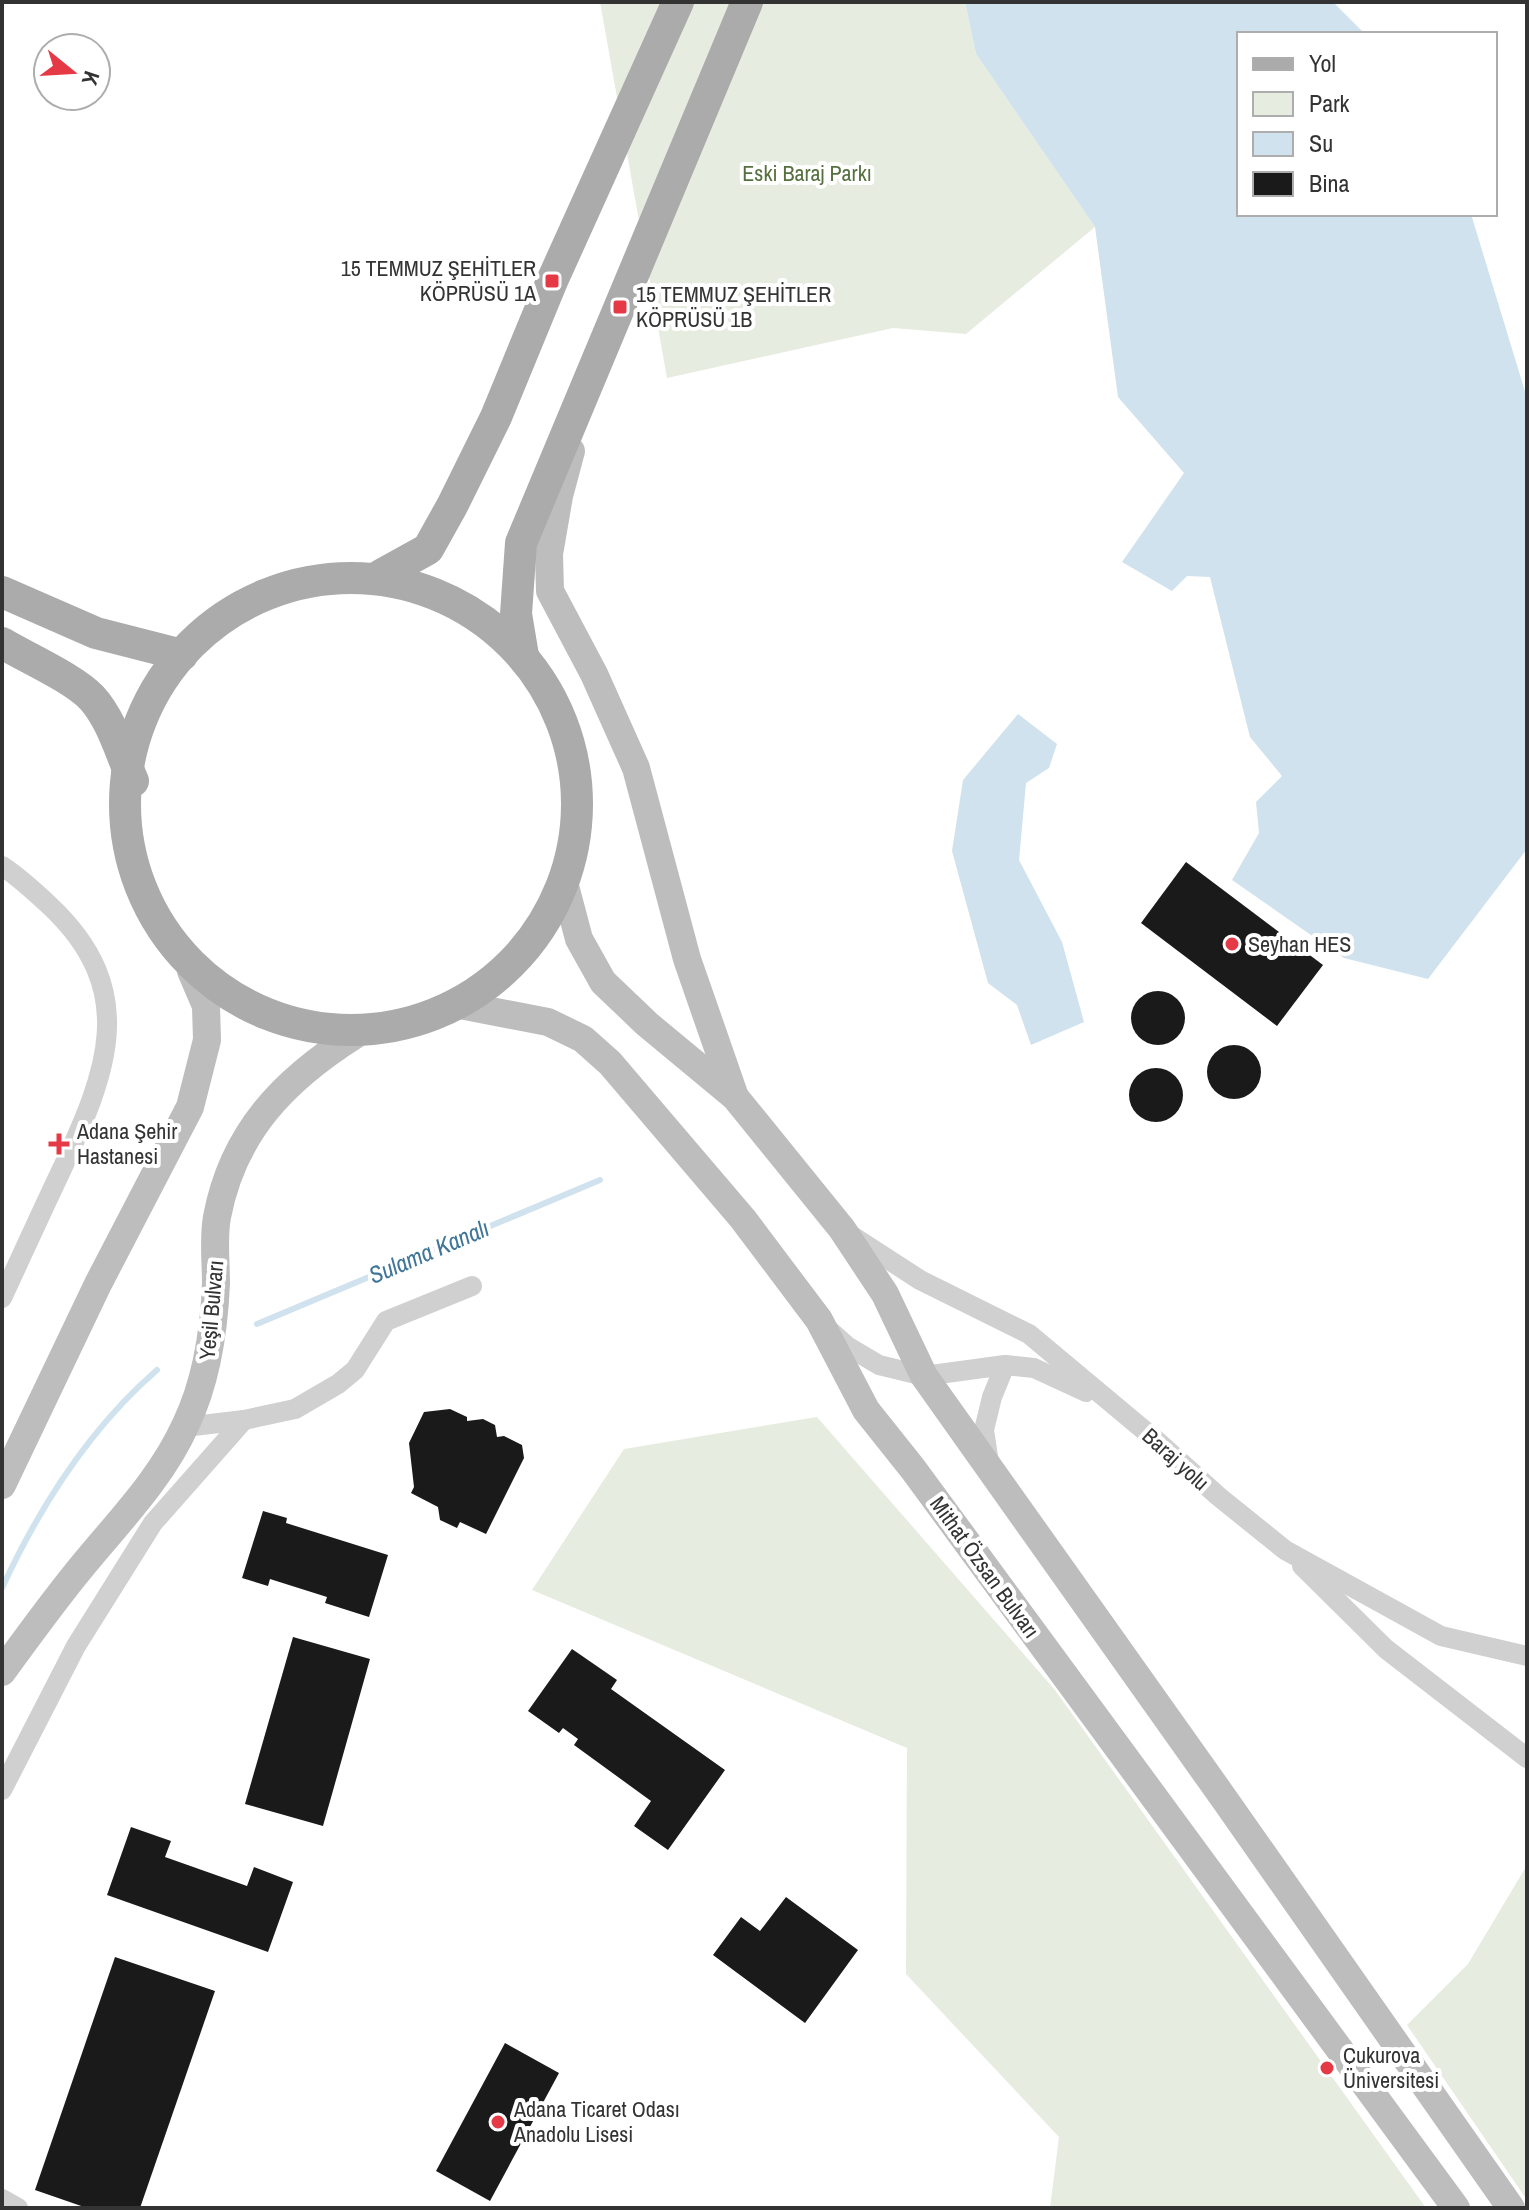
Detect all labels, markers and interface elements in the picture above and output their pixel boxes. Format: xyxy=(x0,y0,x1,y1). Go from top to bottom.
north arrow xyxy=(32,32,112,112)
legend xyxy=(1237,32,1497,216)
text: Yol xyxy=(1309,47,1336,79)
text: K xyxy=(75,67,107,89)
text: Park xyxy=(1309,87,1350,119)
text: Su xyxy=(1309,127,1333,159)
park label: Eski Baraj Parkı xyxy=(742,158,872,188)
text: Bina xyxy=(1309,167,1350,199)
place label: 15 TEMMUZ ŞEHİTLER KÖPRÜSÜ 1A xyxy=(341,253,537,308)
marker: 15 TEMMUZ ŞEHİTLER KÖPRÜSÜ 1A xyxy=(543,272,561,290)
place label: 15 TEMMUZ ŞEHİTLER KÖPRÜSÜ 1B xyxy=(636,279,831,334)
marker: 15 TEMMUZ ŞEHİTLER KÖPRÜSÜ 1B xyxy=(611,298,629,316)
place label: Seyhan HES xyxy=(1248,929,1351,959)
marker: Seyhan HES xyxy=(1223,935,1241,953)
place label: Adana Şehir Hastanesi xyxy=(76,1116,177,1171)
marker: Adana Şehir Hastanesi xyxy=(48,1133,70,1155)
water label: Sulama Kanalı xyxy=(363,1211,494,1291)
street label: Yeşil Bulvarı xyxy=(192,1259,230,1361)
street label: Baraj yolu xyxy=(1136,1421,1216,1497)
street label: Mithat Özsan Bulvarı xyxy=(923,1490,1047,1644)
place label: Çukurova Üniversitesi xyxy=(1343,2040,1439,2095)
marker: Çukurova Üniversitesi xyxy=(1318,2059,1336,2077)
place label: Adana Ticaret Odası Anadolu Lisesi xyxy=(513,2094,680,2149)
marker: Adana Ticaret Odası Anadolu Lisesi xyxy=(489,2113,507,2131)

